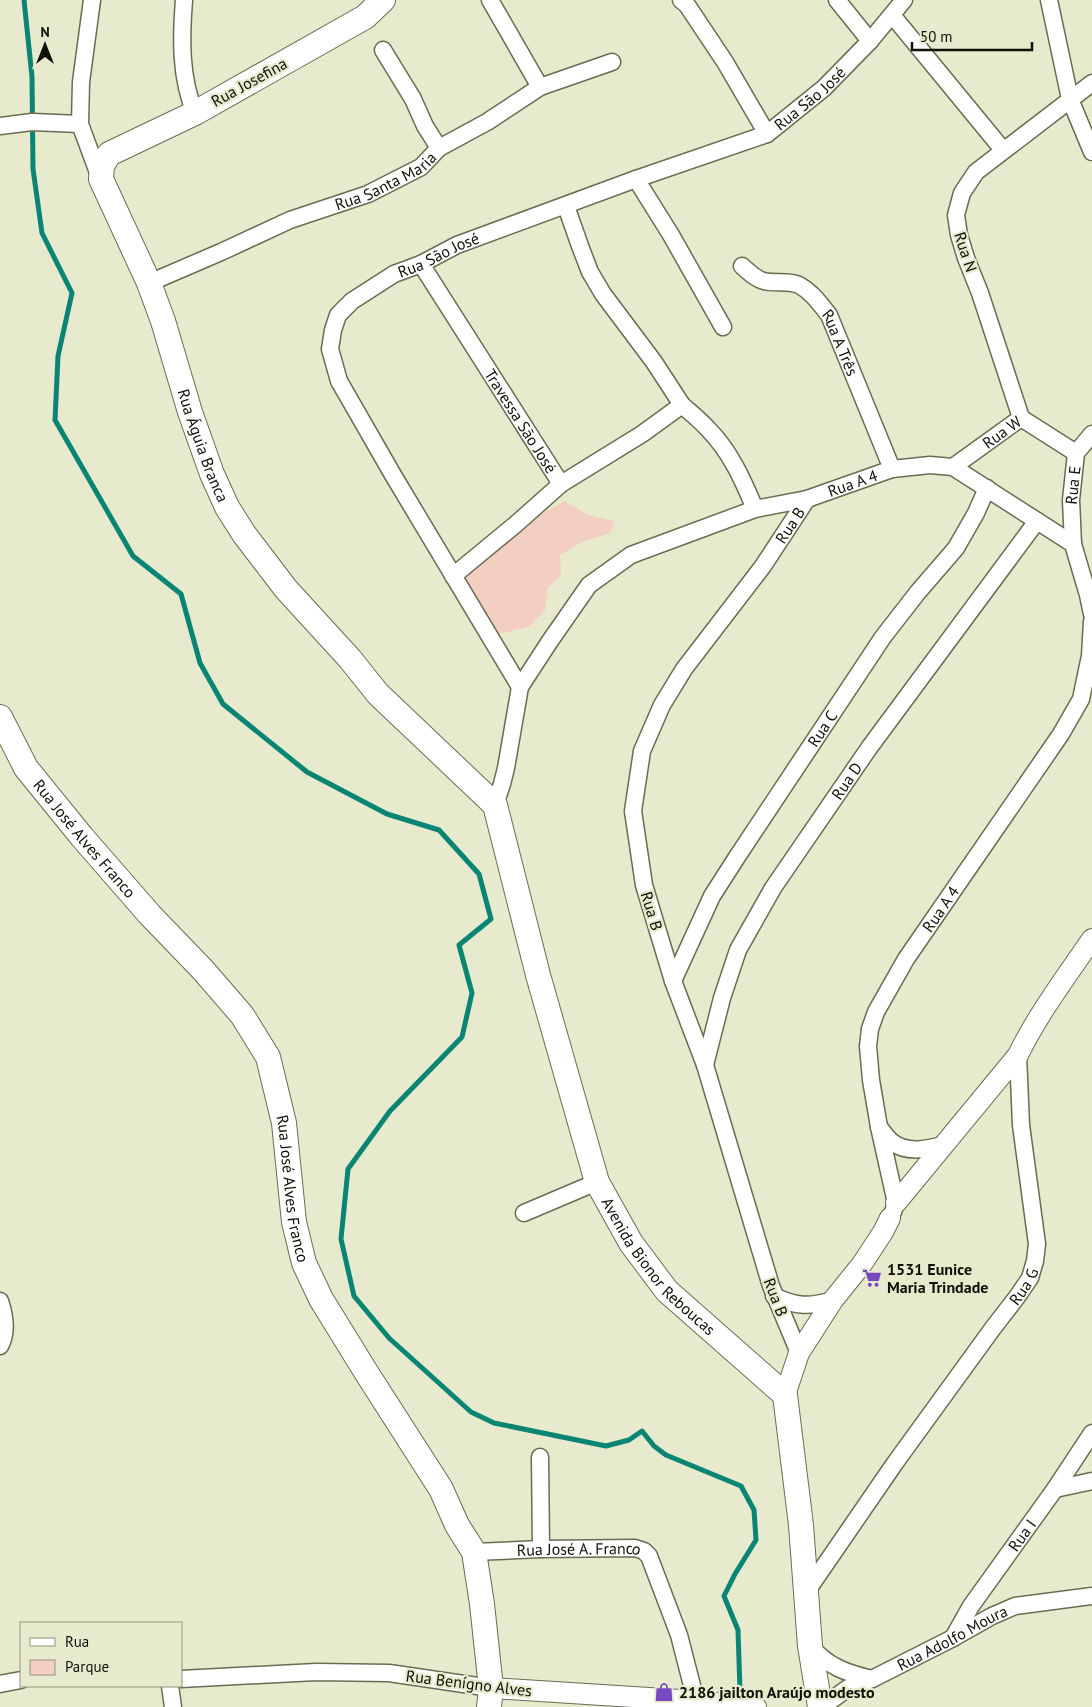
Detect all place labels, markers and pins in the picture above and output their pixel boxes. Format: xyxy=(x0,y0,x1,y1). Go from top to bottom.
place label: 1531 Eunice Maria Trindade xyxy=(887,1259,988,1297)
supermarket icon: 1531 Eunice Maria Trindade xyxy=(861,1267,883,1289)
shop icon: 2186 jailton Araújo modesto xyxy=(653,1681,675,1703)
place label: 2186 jailton Araújo modesto xyxy=(679,1682,875,1702)

